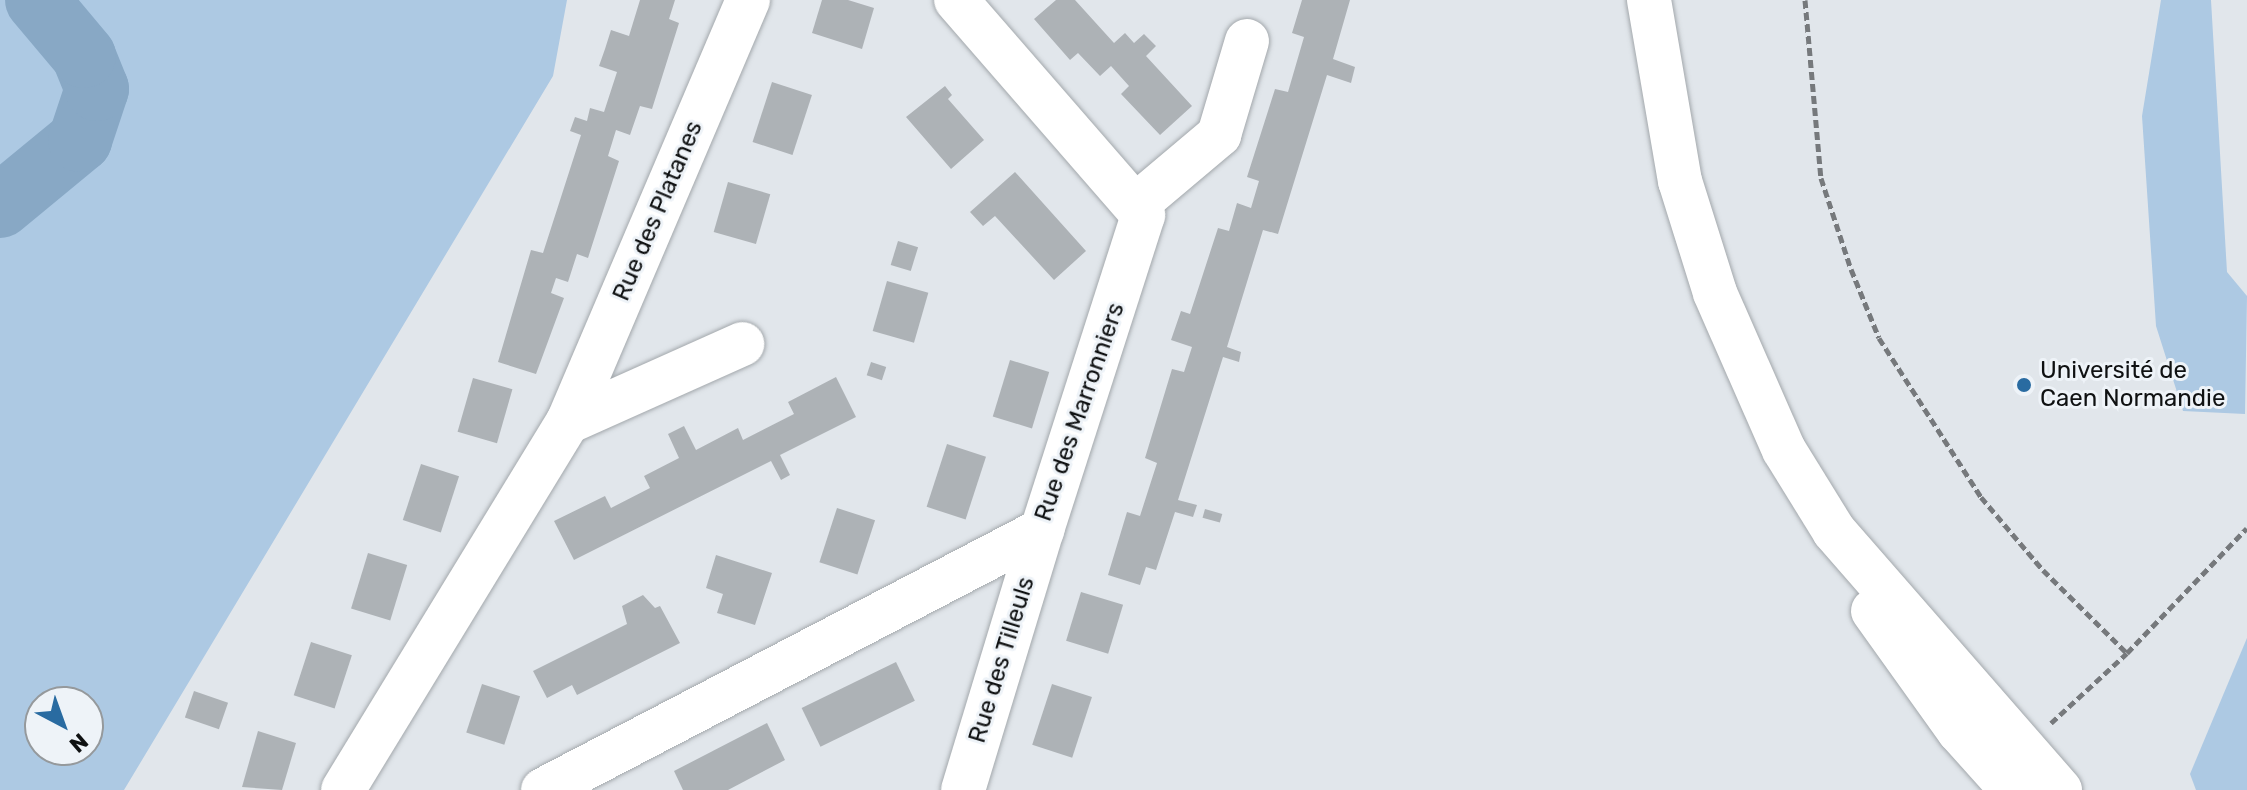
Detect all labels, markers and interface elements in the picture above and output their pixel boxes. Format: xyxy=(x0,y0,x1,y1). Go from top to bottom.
street label: Rue des Platanes xyxy=(607,117,709,305)
street label: Rue des Marronniers xyxy=(1029,299,1131,525)
place label: Université de Caen Normandie xyxy=(2040,357,2225,413)
marker: Université de Caen Normandie xyxy=(2015,376,2033,394)
street label: Rue des Tilleuls xyxy=(963,573,1041,747)
north arrow xyxy=(24,686,104,766)
text: N xyxy=(64,728,94,758)

